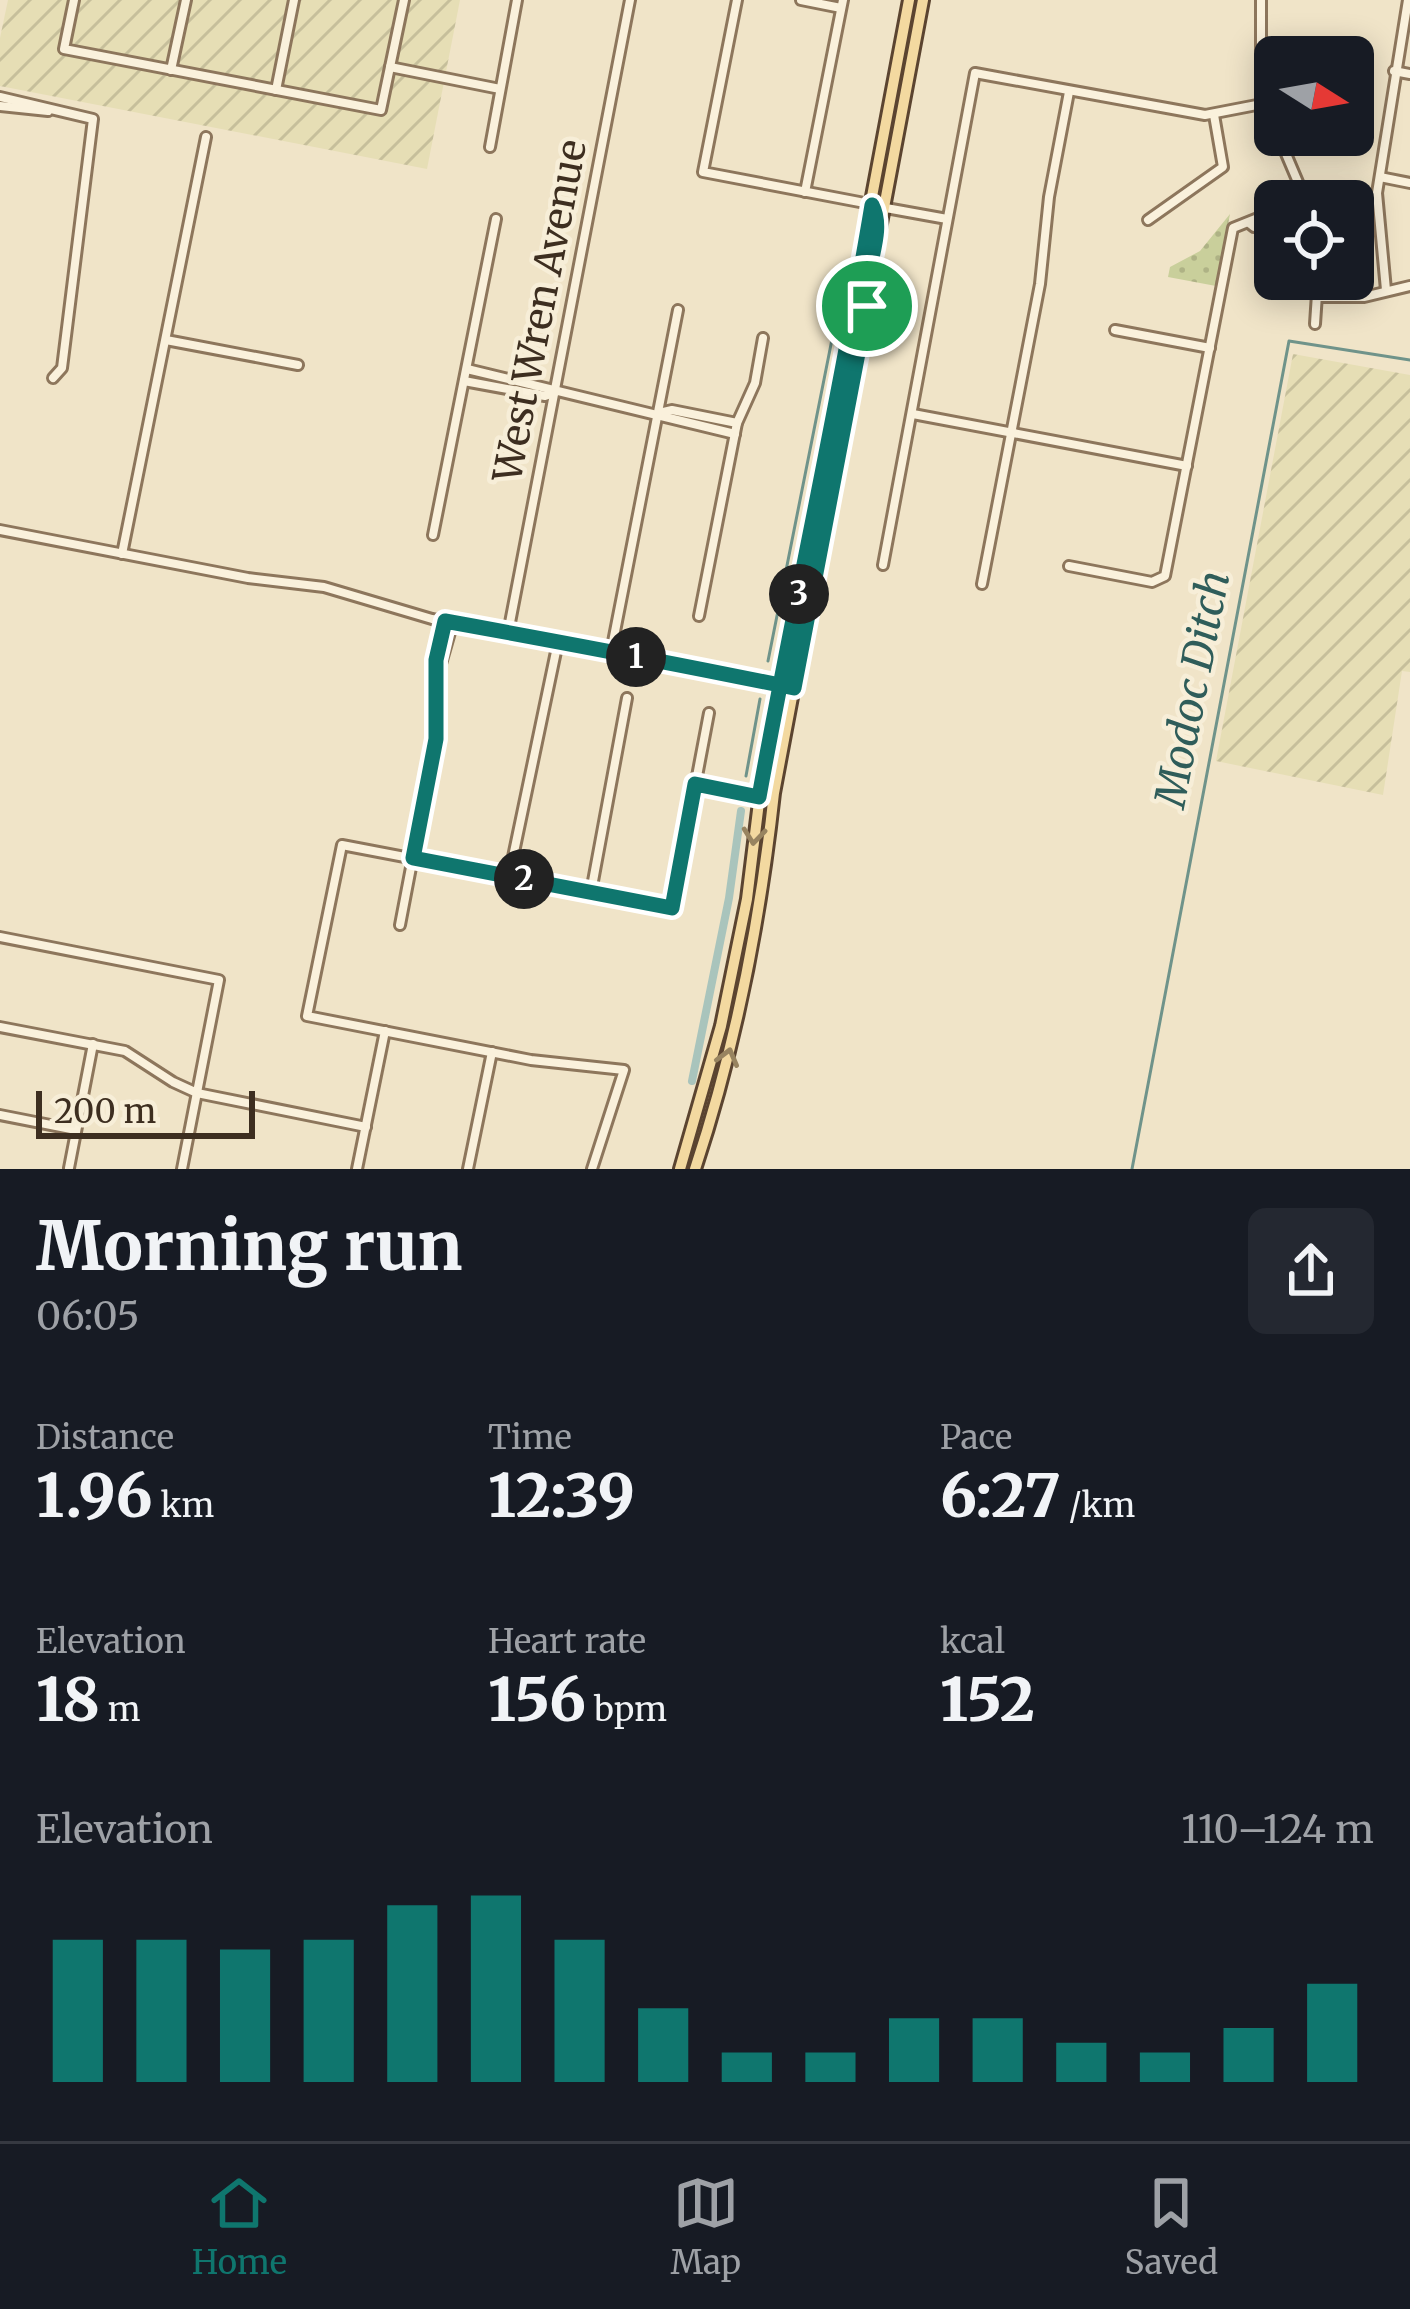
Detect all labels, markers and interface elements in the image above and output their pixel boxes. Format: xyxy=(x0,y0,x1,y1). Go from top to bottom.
north arrow xyxy=(1254,36,1374,156)
map controls xyxy=(1254,36,1374,300)
street label: West Wren Avenue xyxy=(483,136,597,487)
button: locate xyxy=(1254,180,1374,300)
pin xyxy=(816,255,918,357)
icon: arrive xyxy=(834,273,900,339)
pin: 3 xyxy=(769,564,829,624)
water label: Modoc Ditch xyxy=(1143,566,1240,814)
text: 3 xyxy=(790,573,808,614)
pin: 1 xyxy=(606,627,666,687)
text: 1 xyxy=(628,636,644,677)
one-way arrow xyxy=(742,827,767,846)
pin: 2 xyxy=(494,849,554,909)
text: 2 xyxy=(514,858,534,899)
one-way arrow xyxy=(714,1047,739,1068)
scale bar xyxy=(36,1085,255,1138)
text: 200 m xyxy=(54,1091,156,1132)
text: Morning run xyxy=(36,1205,462,1288)
button: share xyxy=(1248,1208,1374,1334)
text: 06:05 xyxy=(36,1292,140,1341)
text: Distance xyxy=(36,1417,174,1458)
text: Time xyxy=(488,1417,572,1458)
text: Pace xyxy=(940,1417,1012,1458)
text: 1.96 xyxy=(36,1458,153,1533)
text: 12:39 xyxy=(488,1458,635,1533)
text: 6:27 xyxy=(940,1458,1061,1533)
text: km xyxy=(153,1485,214,1526)
text: /km xyxy=(1061,1485,1135,1526)
text: Elevation xyxy=(36,1621,186,1662)
text: Heart rate xyxy=(488,1621,646,1662)
text: kcal xyxy=(940,1621,1005,1662)
text: 18 xyxy=(36,1662,100,1737)
text: 156 xyxy=(488,1662,586,1737)
text: 152 xyxy=(940,1662,1035,1737)
text: m xyxy=(100,1689,141,1730)
text: bpm xyxy=(586,1689,667,1730)
text: Elevation xyxy=(36,1805,213,1854)
text: 110–124 m xyxy=(1181,1805,1374,1854)
tab: Home xyxy=(192,2170,287,2283)
tab: Map xyxy=(671,2170,741,2283)
tab: Saved xyxy=(1125,2170,1218,2283)

